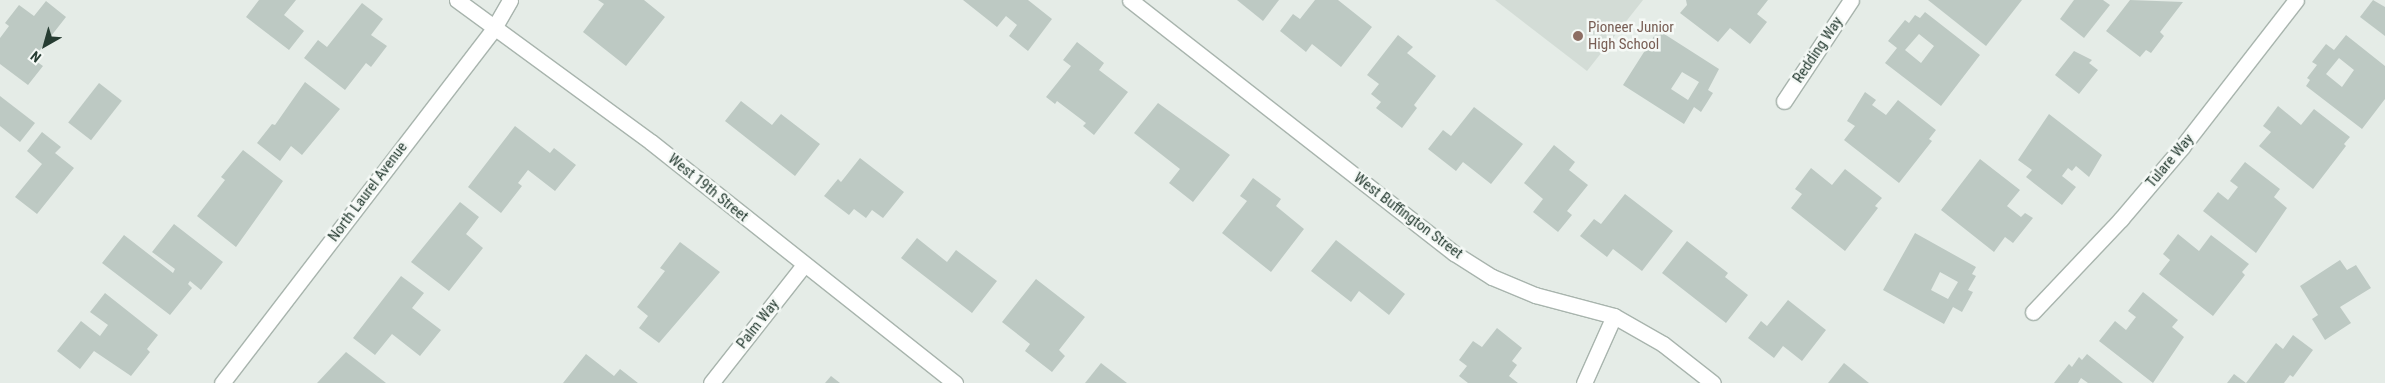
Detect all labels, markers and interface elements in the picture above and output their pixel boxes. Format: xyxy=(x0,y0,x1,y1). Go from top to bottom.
street label: Redding Way xyxy=(1789,13,1847,87)
place label: Pioneer Junior High School xyxy=(1588,18,1674,53)
north arrow xyxy=(20,20,70,70)
marker: Pioneer Junior High School xyxy=(1572,30,1584,42)
text: N xyxy=(27,48,44,66)
street label: Tulare Way xyxy=(2142,131,2198,191)
street label: North Laurel Avenue xyxy=(325,139,411,245)
street label: West 19th Street xyxy=(664,150,752,226)
street label: West Buffington Street xyxy=(1350,169,1466,263)
street label: Palm Way xyxy=(733,296,783,352)

